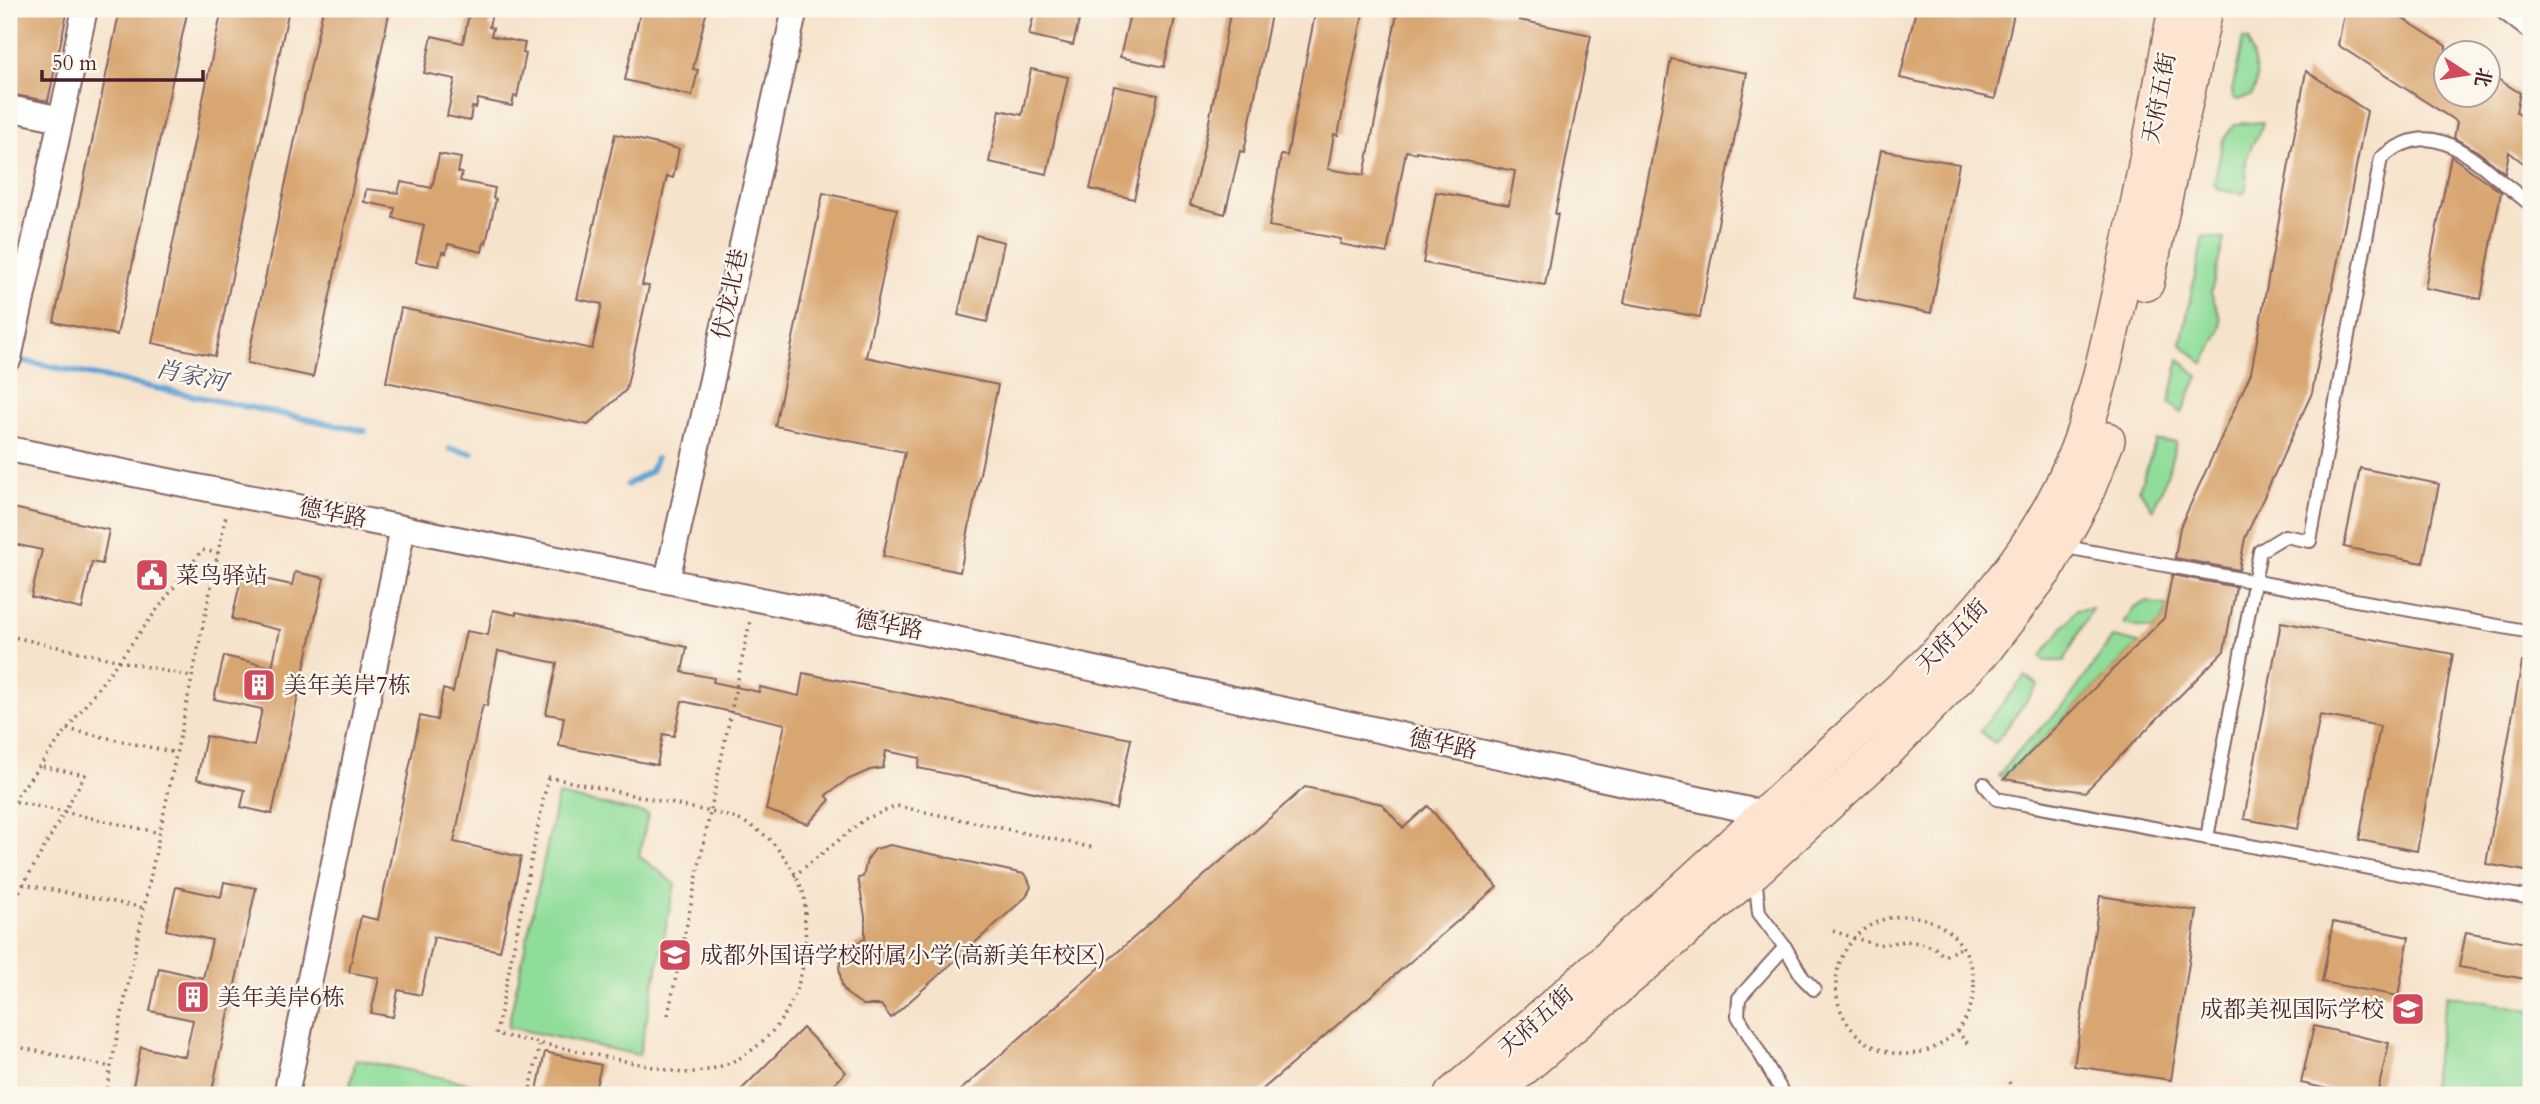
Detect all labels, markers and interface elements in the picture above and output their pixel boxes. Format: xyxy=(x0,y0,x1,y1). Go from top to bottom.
scale bar xyxy=(42,38,203,82)
north arrow xyxy=(2432,38,2502,108)
text: 50 m xyxy=(52,49,97,78)
street label: 天府五街 xyxy=(2135,50,2183,146)
text: 北 xyxy=(2468,65,2497,89)
street label: 伏龙北巷 xyxy=(705,246,755,342)
water label: 肖家河 xyxy=(152,352,234,400)
street label: 德华路 xyxy=(296,491,370,535)
public building icon: 菜鸟驿站 xyxy=(133,556,171,594)
place label: 菜鸟驿站 xyxy=(176,560,268,591)
street label: 天府五街 xyxy=(1909,592,1995,680)
street label: 德华路 xyxy=(852,603,926,647)
building icon: 美年美岸7栋 xyxy=(240,666,278,704)
place label: 美年美岸7栋 xyxy=(284,670,411,701)
street label: 德华路 xyxy=(1406,722,1480,766)
school or university icon: 成都外国语学校附属小学(高新美年校区) xyxy=(656,936,694,974)
place label: 成都外国语学校附属小学(高新美年校区) xyxy=(700,940,1106,971)
building icon: 美年美岸6栋 xyxy=(174,978,212,1016)
street label: 天府五街 xyxy=(1491,979,1581,1063)
place label: 美年美岸6栋 xyxy=(218,982,345,1013)
school or university icon: 成都美视国际学校 xyxy=(2389,990,2427,1028)
place label: 成都美视国际学校 xyxy=(2200,994,2384,1025)

